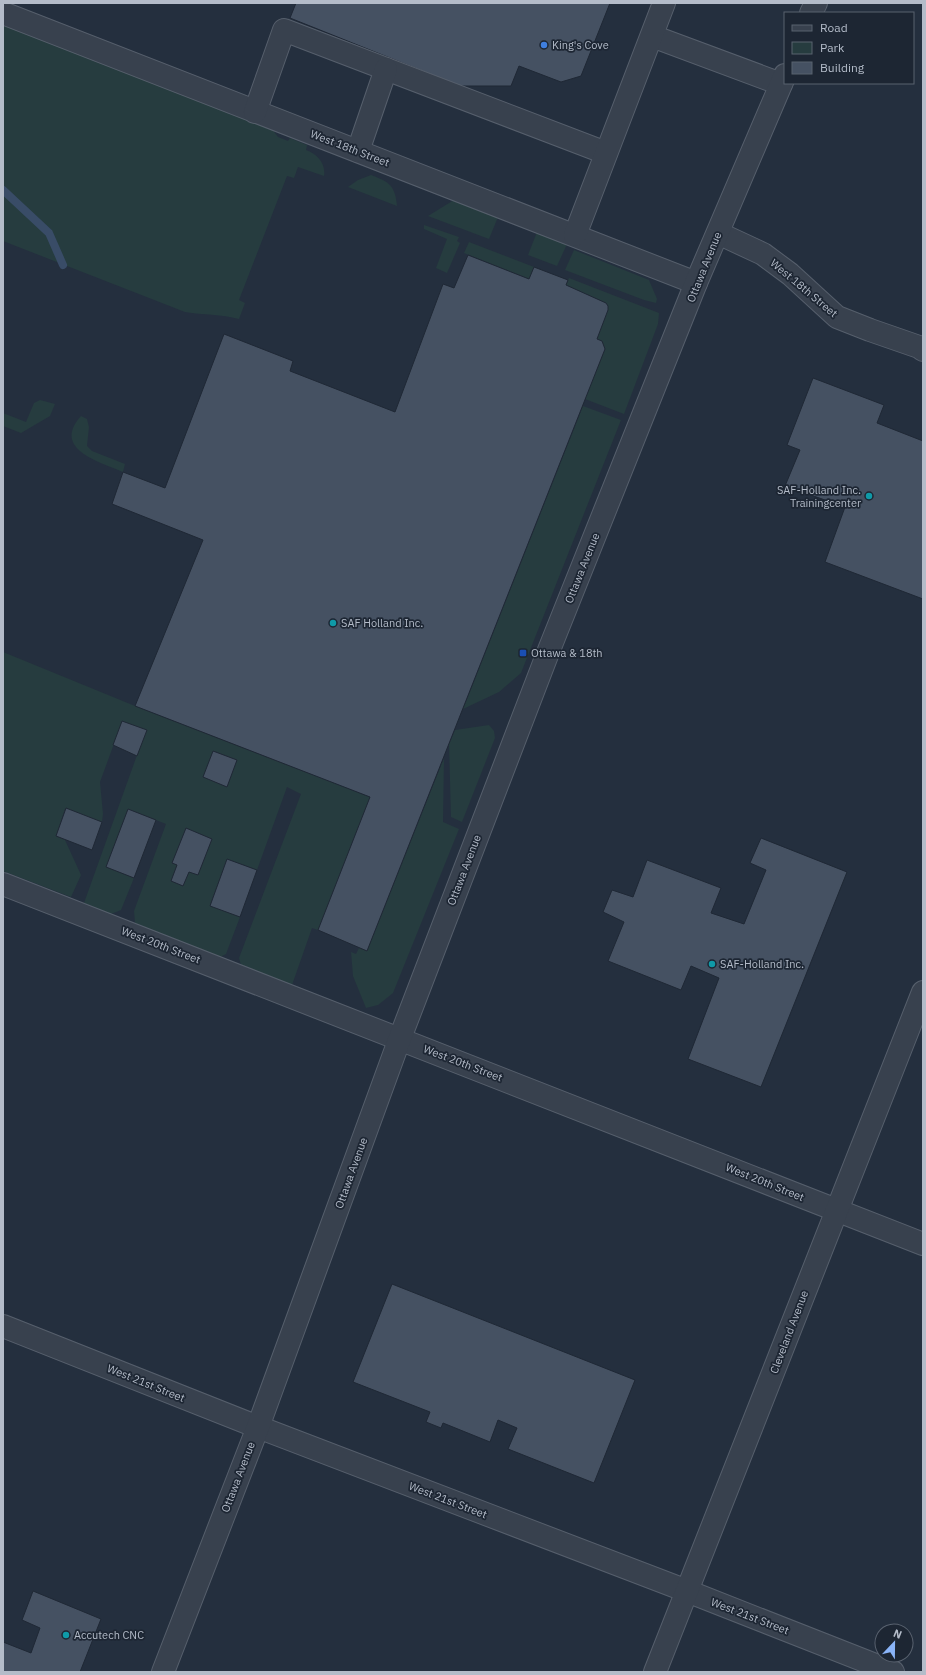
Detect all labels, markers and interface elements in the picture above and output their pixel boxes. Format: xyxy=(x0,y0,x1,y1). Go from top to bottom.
legend xyxy=(784,12,914,84)
text: Road xyxy=(820,20,848,35)
place label: King's Cove xyxy=(552,38,609,52)
marker: King's Cove xyxy=(539,40,549,50)
text: Park xyxy=(820,40,845,55)
text: Building xyxy=(820,60,865,75)
street label: West 18th Street xyxy=(309,127,392,170)
street label: Ottawa Avenue xyxy=(683,230,725,304)
street label: West 18th Street xyxy=(768,256,841,320)
place label: SAF-Holland Inc. Trainingcenter xyxy=(777,483,861,510)
marker: SAF-Holland Inc. Trainingcenter xyxy=(864,491,874,501)
street label: Ottawa Avenue xyxy=(561,531,603,605)
place label: SAF Holland Inc. xyxy=(341,616,423,630)
marker: SAF Holland Inc. xyxy=(328,618,338,628)
place label: Ottawa & 18th xyxy=(531,646,603,660)
marker: Ottawa & 18th xyxy=(518,648,528,658)
street label: Ottawa Avenue xyxy=(444,833,484,907)
street label: West 20th Street xyxy=(120,924,203,967)
place label: SAF-Holland Inc. xyxy=(720,957,804,971)
marker: SAF-Holland Inc. xyxy=(707,959,717,969)
street label: West 20th Street xyxy=(422,1042,505,1085)
street label: Ottawa Avenue xyxy=(332,1135,370,1211)
street label: West 20th Street xyxy=(724,1160,806,1204)
street label: Cleveland Avenue xyxy=(767,1288,811,1376)
street label: West 21st Street xyxy=(105,1361,187,1405)
street label: Ottawa Avenue xyxy=(218,1440,258,1514)
street label: West 21st Street xyxy=(407,1479,489,1521)
street label: West 21st Street xyxy=(709,1595,791,1637)
north arrow xyxy=(874,1623,914,1663)
text: N xyxy=(891,1626,904,1642)
place label: Accutech CNC xyxy=(74,1628,144,1642)
marker: Accutech CNC xyxy=(61,1630,71,1640)

